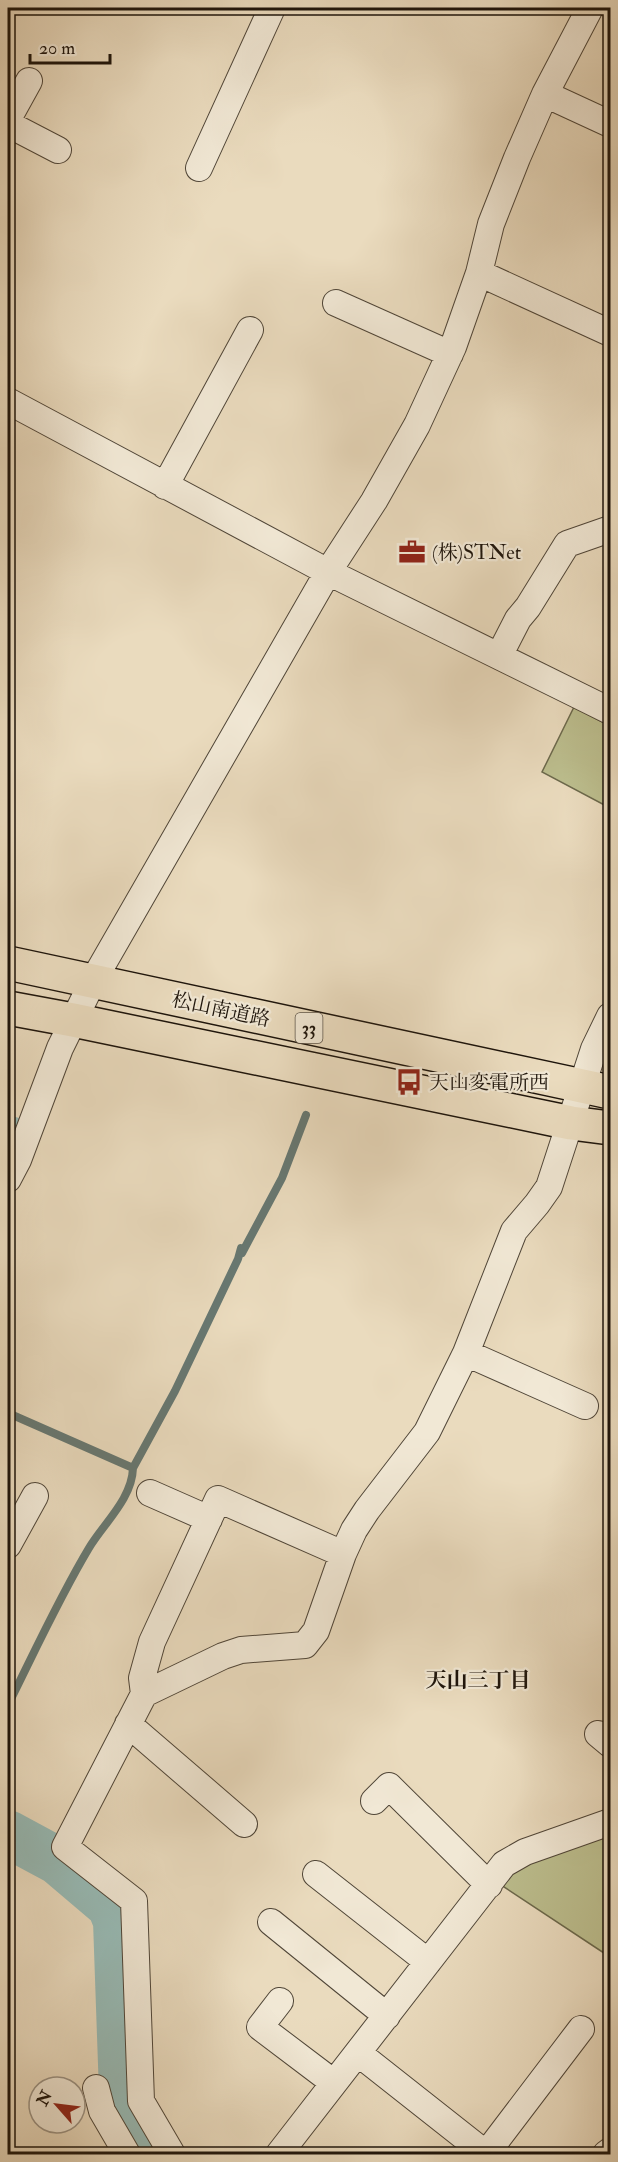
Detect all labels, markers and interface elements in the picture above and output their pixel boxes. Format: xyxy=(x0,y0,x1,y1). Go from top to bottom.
scale bar xyxy=(30,27,110,65)
text: 20 m xyxy=(39,37,75,60)
office icon: (株)STNet xyxy=(397,537,427,567)
place label: (株)STNet xyxy=(432,540,522,565)
street label: 松山南道路 xyxy=(169,987,272,1032)
road number: 33 xyxy=(296,1013,322,1043)
bus stop icon: 天山変電所西 xyxy=(394,1067,424,1097)
place label: 天山変電所西 xyxy=(429,1070,549,1095)
district label: 天山三丁目 xyxy=(426,1667,531,1694)
north arrow xyxy=(27,2075,87,2135)
text: N xyxy=(32,2087,57,2110)

